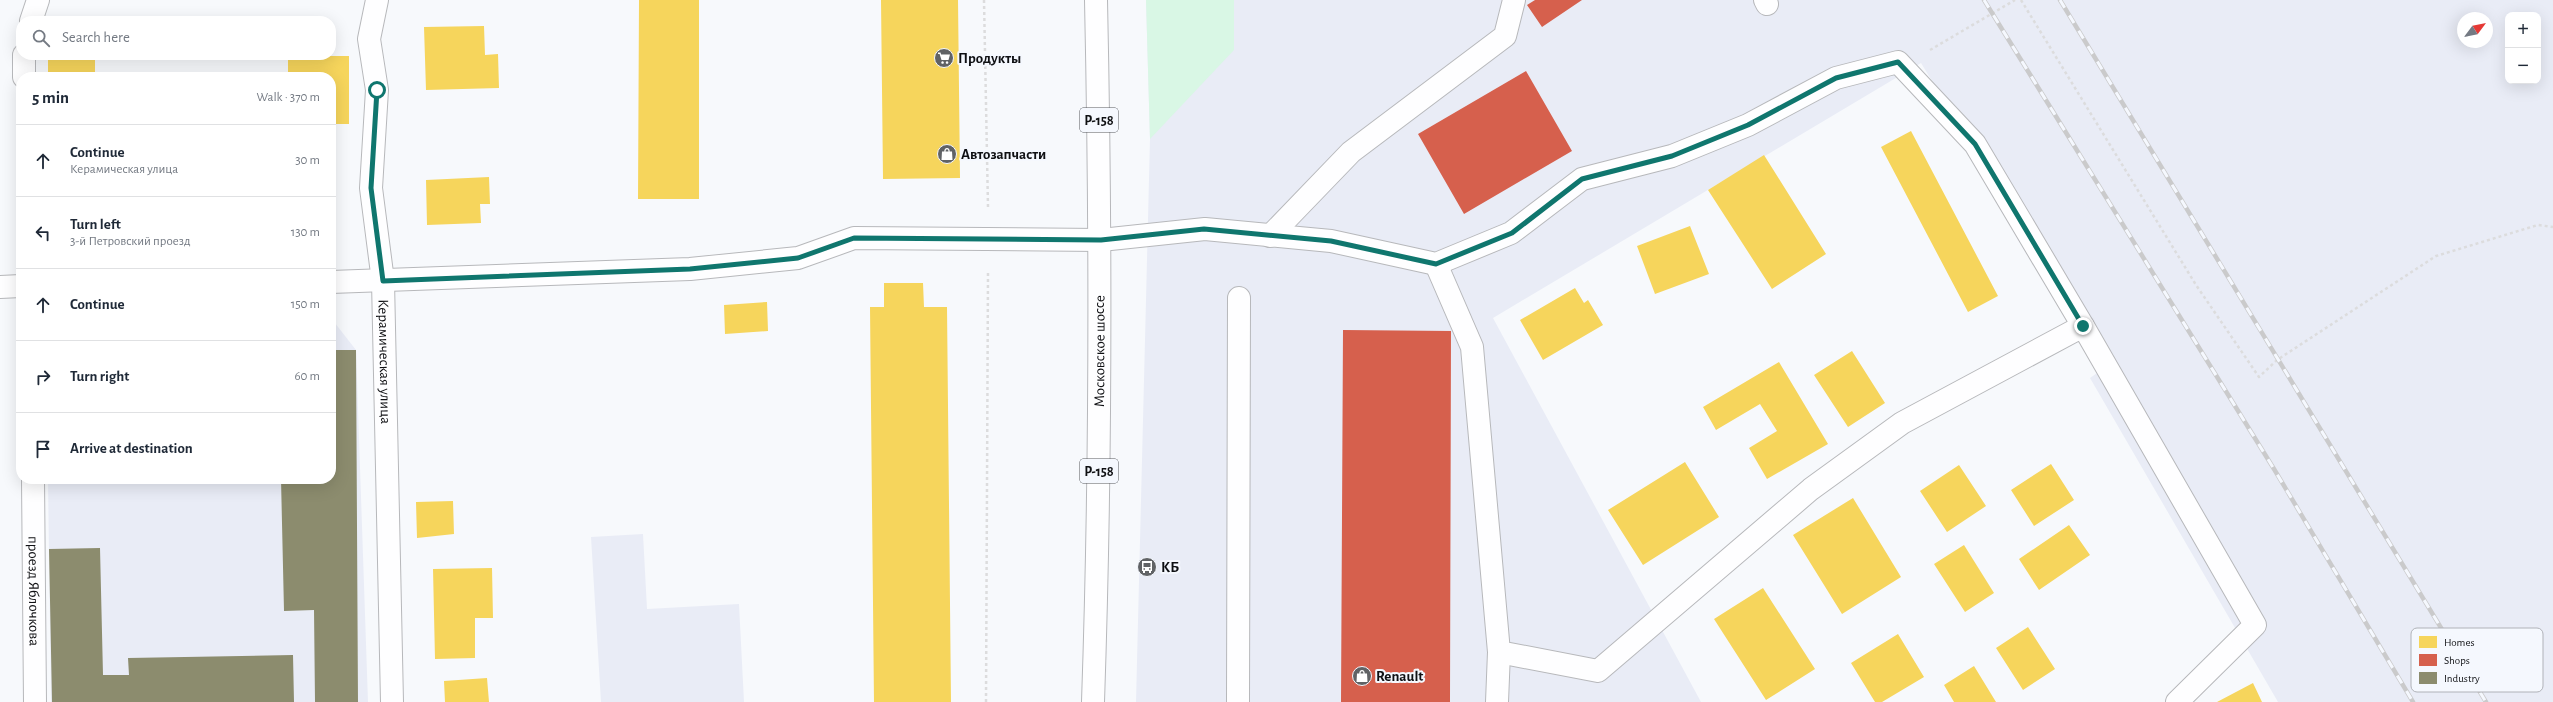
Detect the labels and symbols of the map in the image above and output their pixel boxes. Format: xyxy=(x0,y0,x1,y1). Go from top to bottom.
north arrow xyxy=(2457,12,2493,48)
supermarket icon: Продукты xyxy=(933,47,955,69)
place label: Продукты xyxy=(958,51,1021,66)
route start xyxy=(368,81,386,99)
road number: Р-158 xyxy=(1080,108,1118,132)
shop icon: Автозапчасти xyxy=(936,143,958,165)
place label: Автозапчасти xyxy=(961,147,1046,162)
street label: Московское шоссе xyxy=(1092,295,1107,407)
street label: Керамическая улица xyxy=(375,299,393,424)
route end xyxy=(2074,317,2092,335)
road number: Р-158 xyxy=(1080,459,1118,483)
street label: проезд Яблочкова xyxy=(26,536,41,646)
bus stop icon: КБ xyxy=(1136,556,1158,578)
place label: КБ xyxy=(1161,560,1179,575)
legend xyxy=(2411,628,2543,692)
text: Homes xyxy=(2444,637,2475,648)
text: Shops xyxy=(2444,655,2470,666)
shop icon: Renault xyxy=(1351,665,1373,687)
place label: Renault xyxy=(1376,669,1423,684)
text: Industry xyxy=(2444,673,2480,684)

